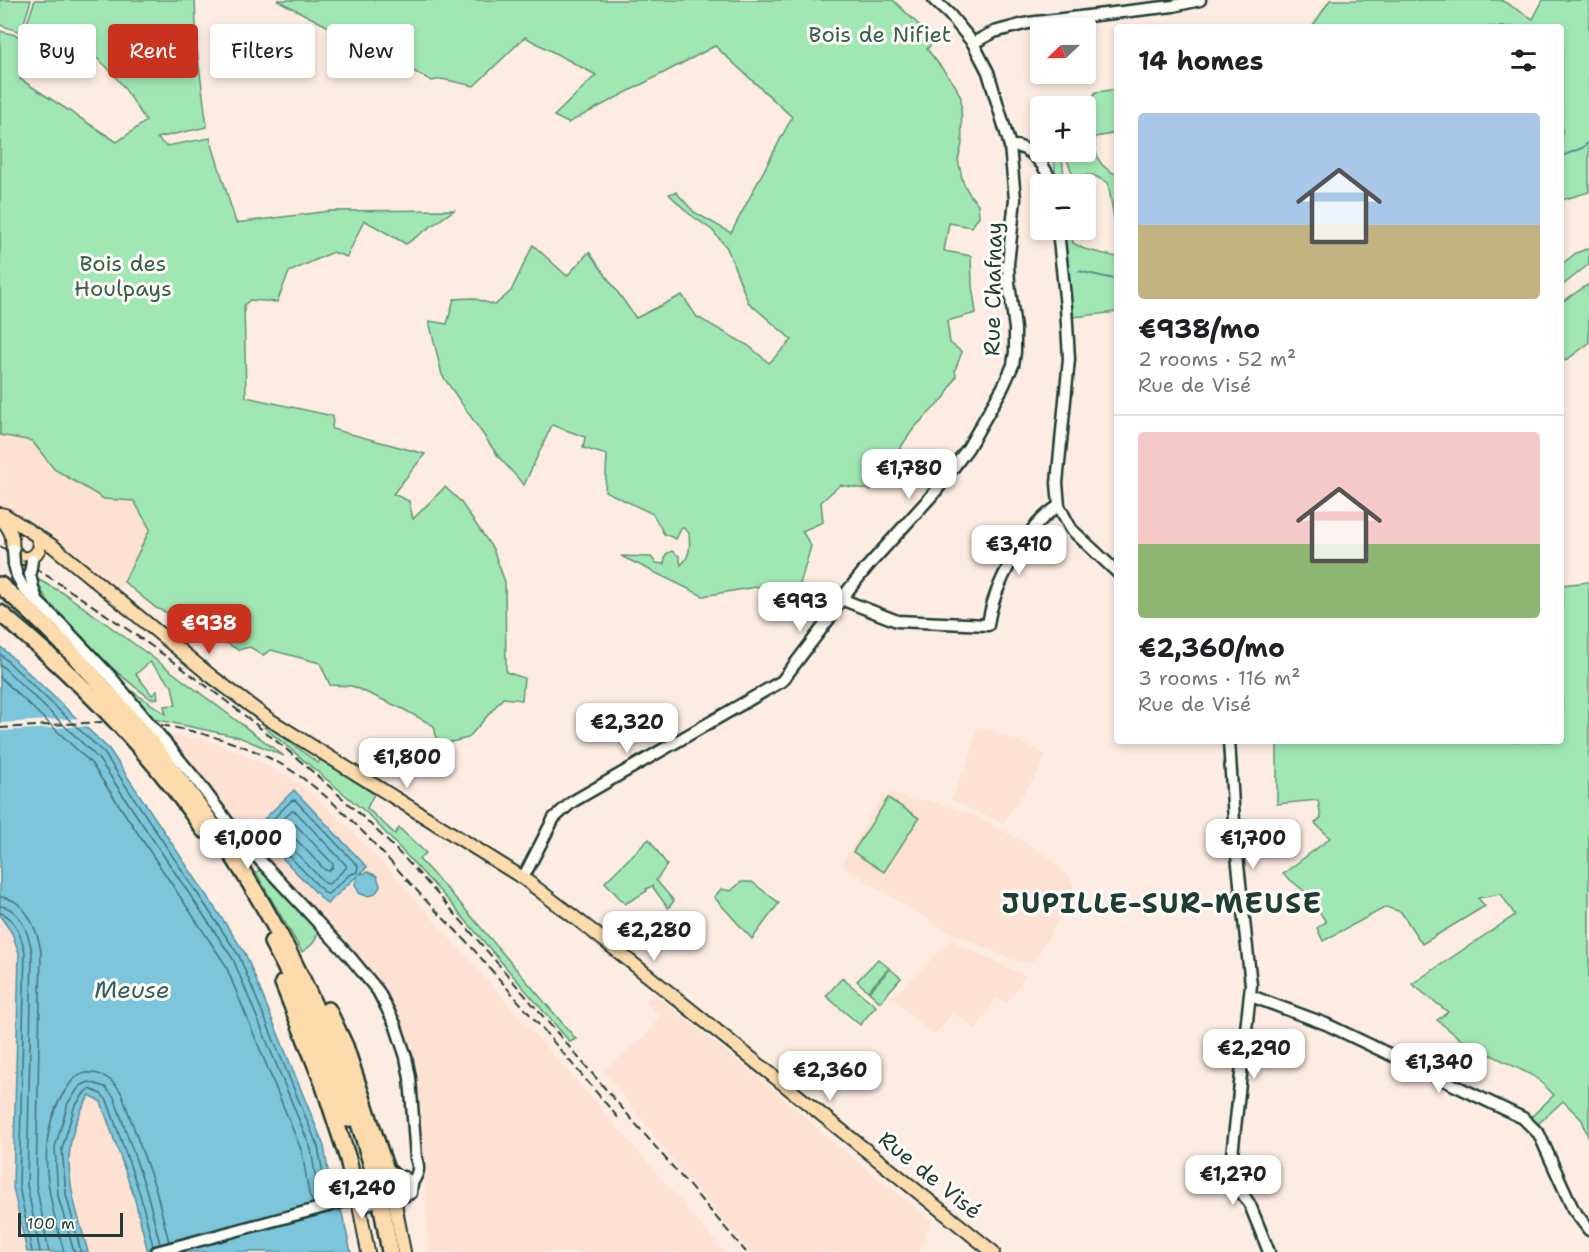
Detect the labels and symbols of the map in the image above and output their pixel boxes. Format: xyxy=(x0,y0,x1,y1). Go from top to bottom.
north arrow xyxy=(1030,18,1096,84)
park label: Bois de Nifiet xyxy=(809,20,951,49)
street label: Rue Chafnay xyxy=(977,222,1009,356)
park label: Bois des Houlpays xyxy=(74,249,172,303)
pin: €1,780 xyxy=(860,449,958,500)
pin: €3,410 xyxy=(970,525,1068,576)
pin: €993 xyxy=(764,582,836,633)
pin: €938 xyxy=(173,604,245,655)
pin: €2,320 xyxy=(578,703,676,754)
pin: €1,800 xyxy=(358,738,456,789)
pin: €1,000 xyxy=(199,819,297,870)
pin: €1,700 xyxy=(1204,819,1302,870)
district label: JUPILLE-SUR-MEUSE xyxy=(1002,884,1322,922)
pin: €2,280 xyxy=(605,911,703,962)
water label: Meuse xyxy=(94,974,170,1006)
pin: €2,290 xyxy=(1205,1029,1303,1080)
pin: €1,340 xyxy=(1390,1043,1488,1094)
pin: €2,360 xyxy=(781,1051,879,1102)
street label: Rue de Visé xyxy=(872,1125,988,1225)
pin: €1,270 xyxy=(1184,1155,1282,1206)
pin: €1,240 xyxy=(313,1169,411,1220)
scale bar xyxy=(18,1210,123,1238)

